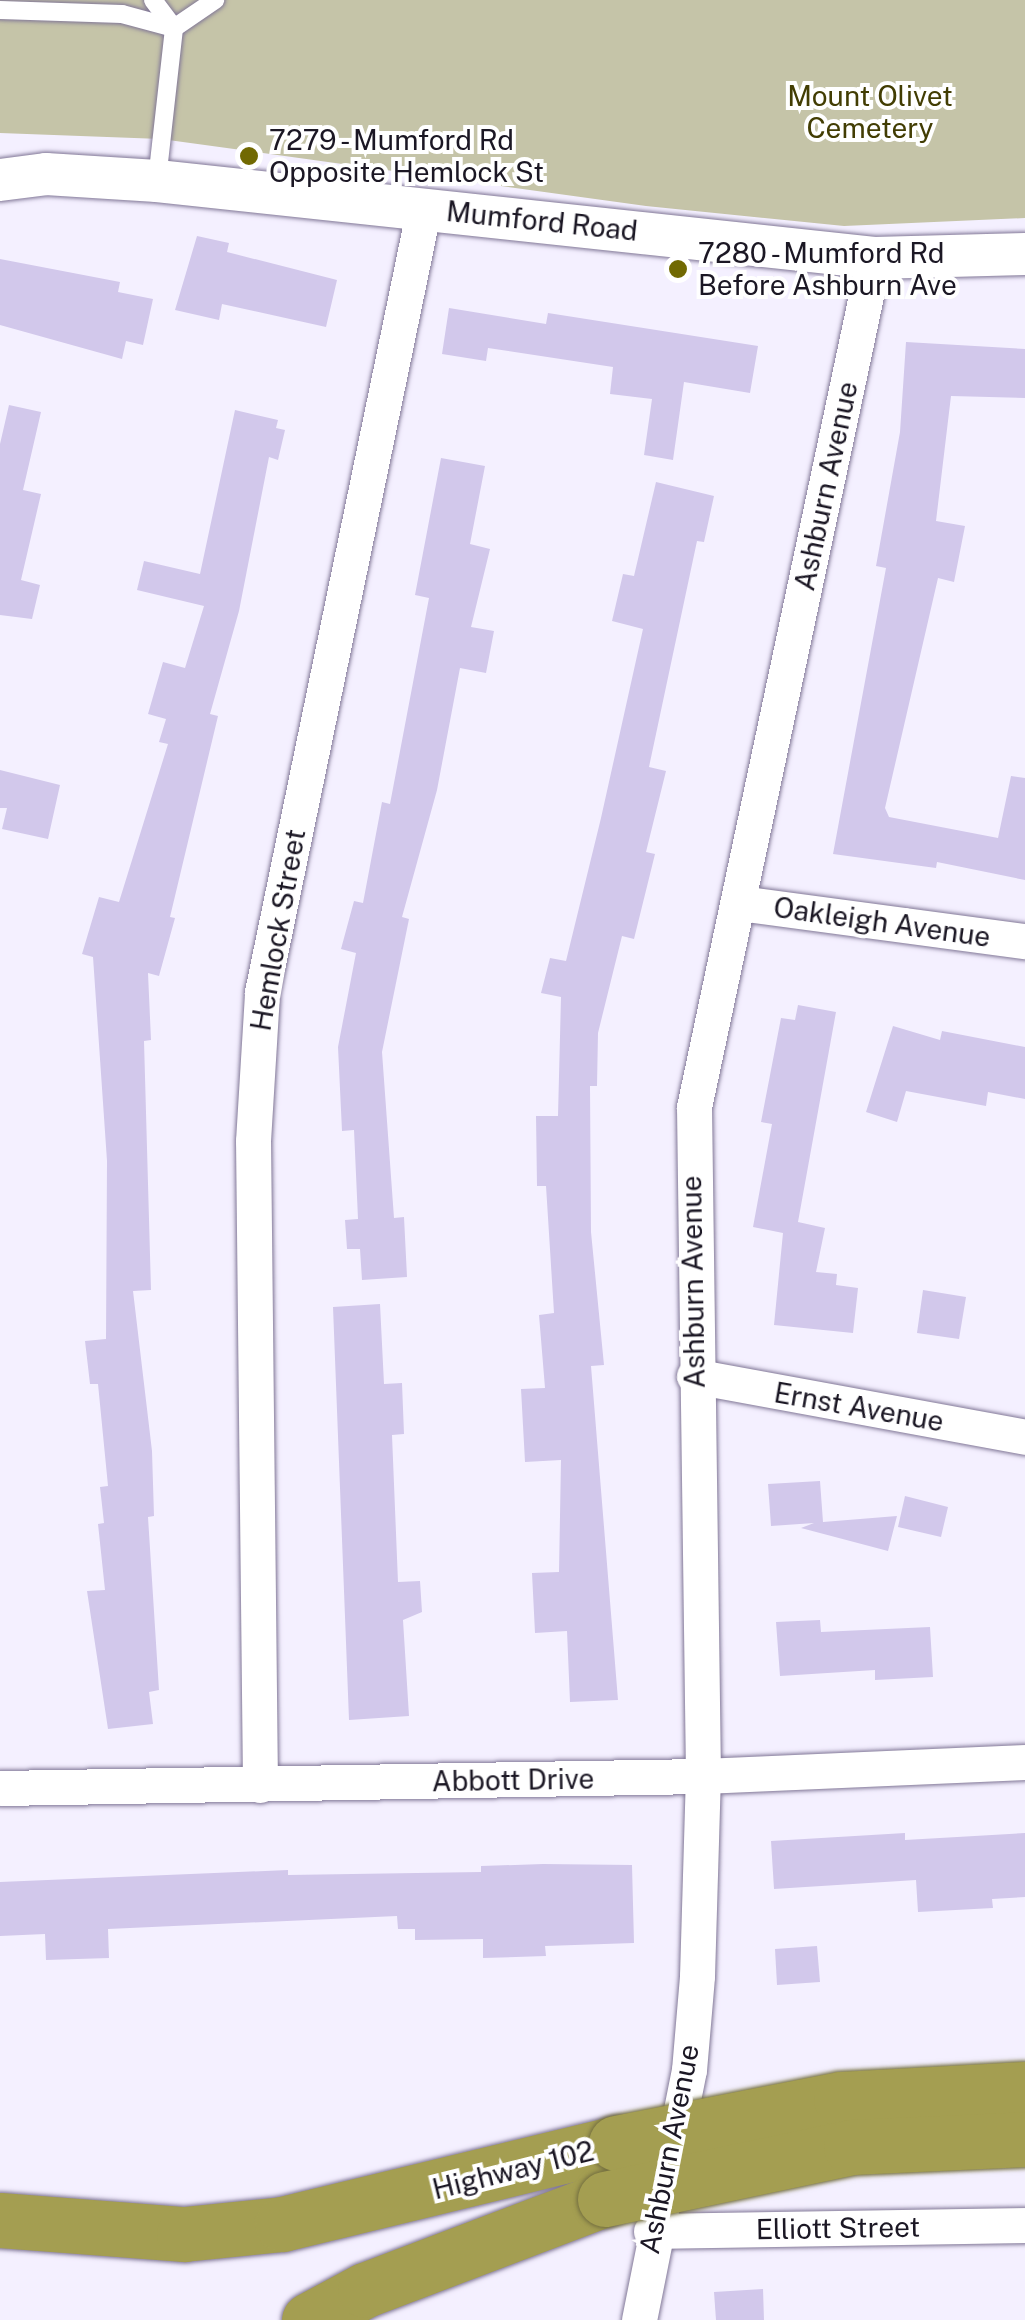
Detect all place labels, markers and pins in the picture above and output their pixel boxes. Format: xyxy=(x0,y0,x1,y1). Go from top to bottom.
place label: 7279 - Mumford Rd Opposite Hemlock St xyxy=(269,123,544,189)
marker: 7279 - Mumford Rd Opposite Hemlock St xyxy=(238,145,260,167)
place label: 7280 - Mumford Rd Before Ashburn Ave xyxy=(698,236,957,302)
marker: 7280 - Mumford Rd Before Ashburn Ave xyxy=(667,258,689,280)

